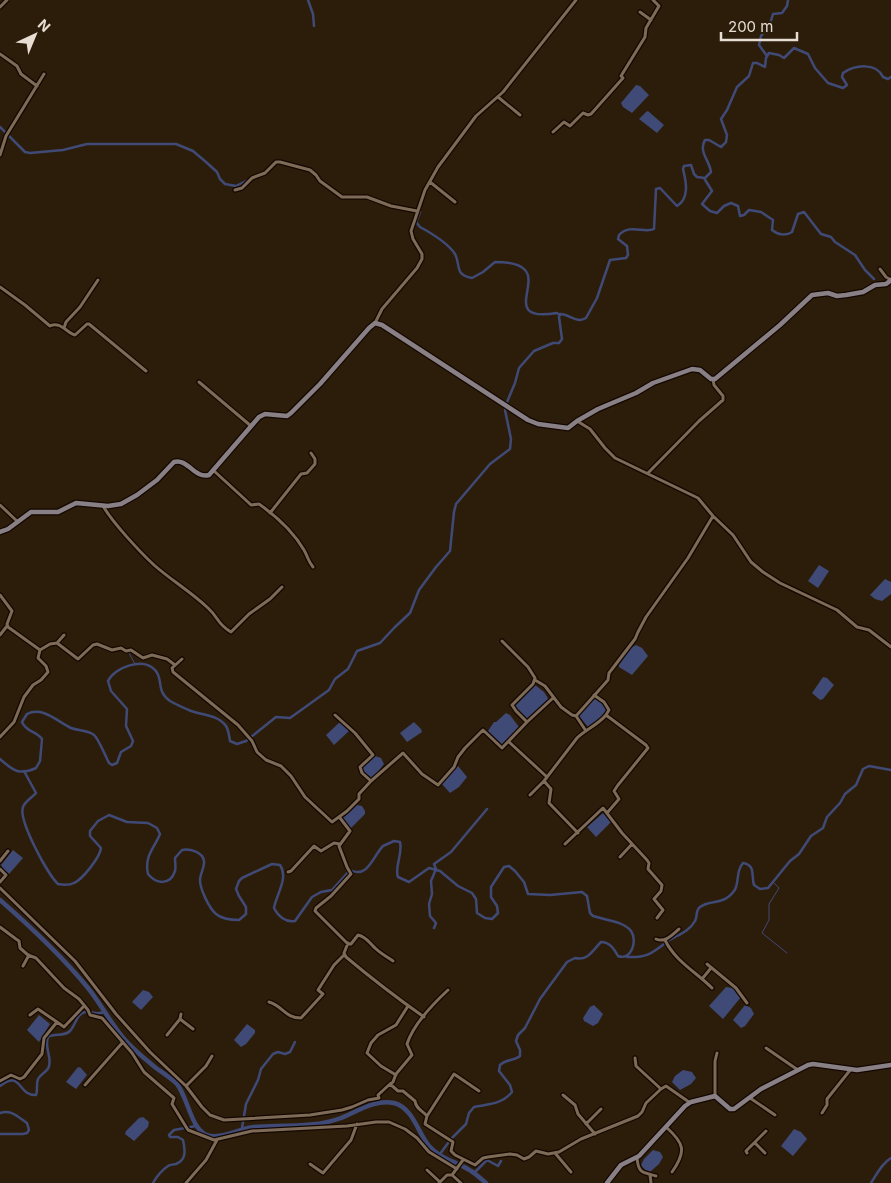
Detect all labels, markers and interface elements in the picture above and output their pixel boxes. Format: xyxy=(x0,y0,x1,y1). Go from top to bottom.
north arrow xyxy=(10,10,60,60)
scale bar xyxy=(721,10,797,42)
text: N xyxy=(35,15,54,35)
text: 200 m xyxy=(728,17,773,36)

